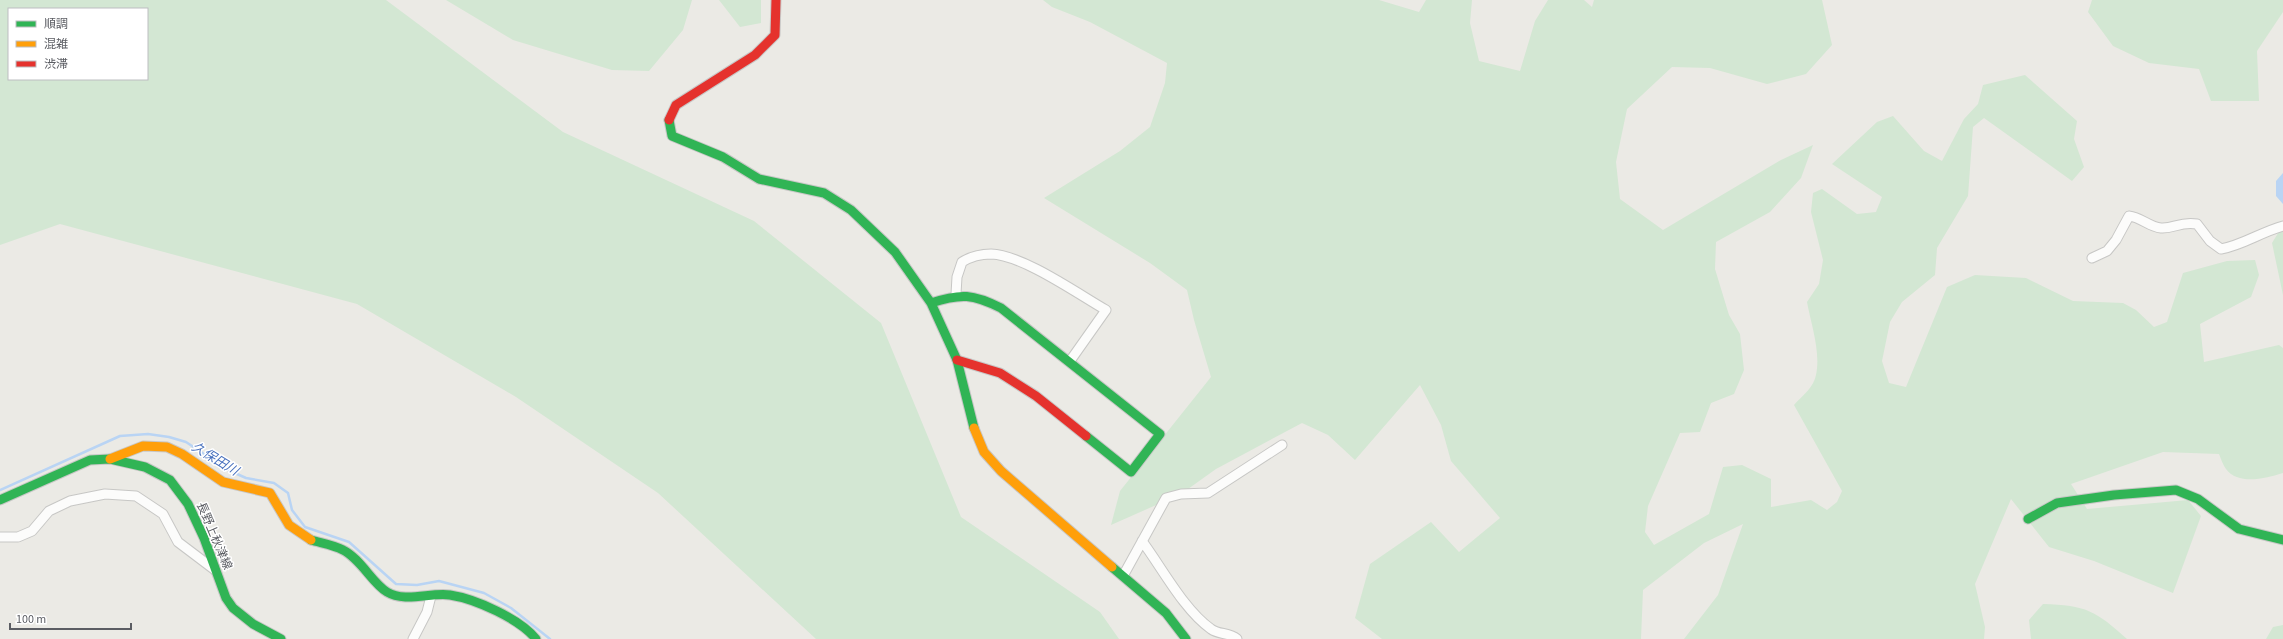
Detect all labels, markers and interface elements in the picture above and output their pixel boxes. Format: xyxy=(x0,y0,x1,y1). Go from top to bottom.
legend xyxy=(8,8,148,80)
text: 順調 xyxy=(44,16,68,33)
text: 混雑 xyxy=(44,36,68,53)
text: 渋滞 xyxy=(44,56,68,73)
water label: 久保田川 xyxy=(188,438,244,481)
street label: 長野上秋津線 xyxy=(192,500,236,572)
scale bar xyxy=(10,605,131,631)
text: 100 m xyxy=(16,611,46,628)

